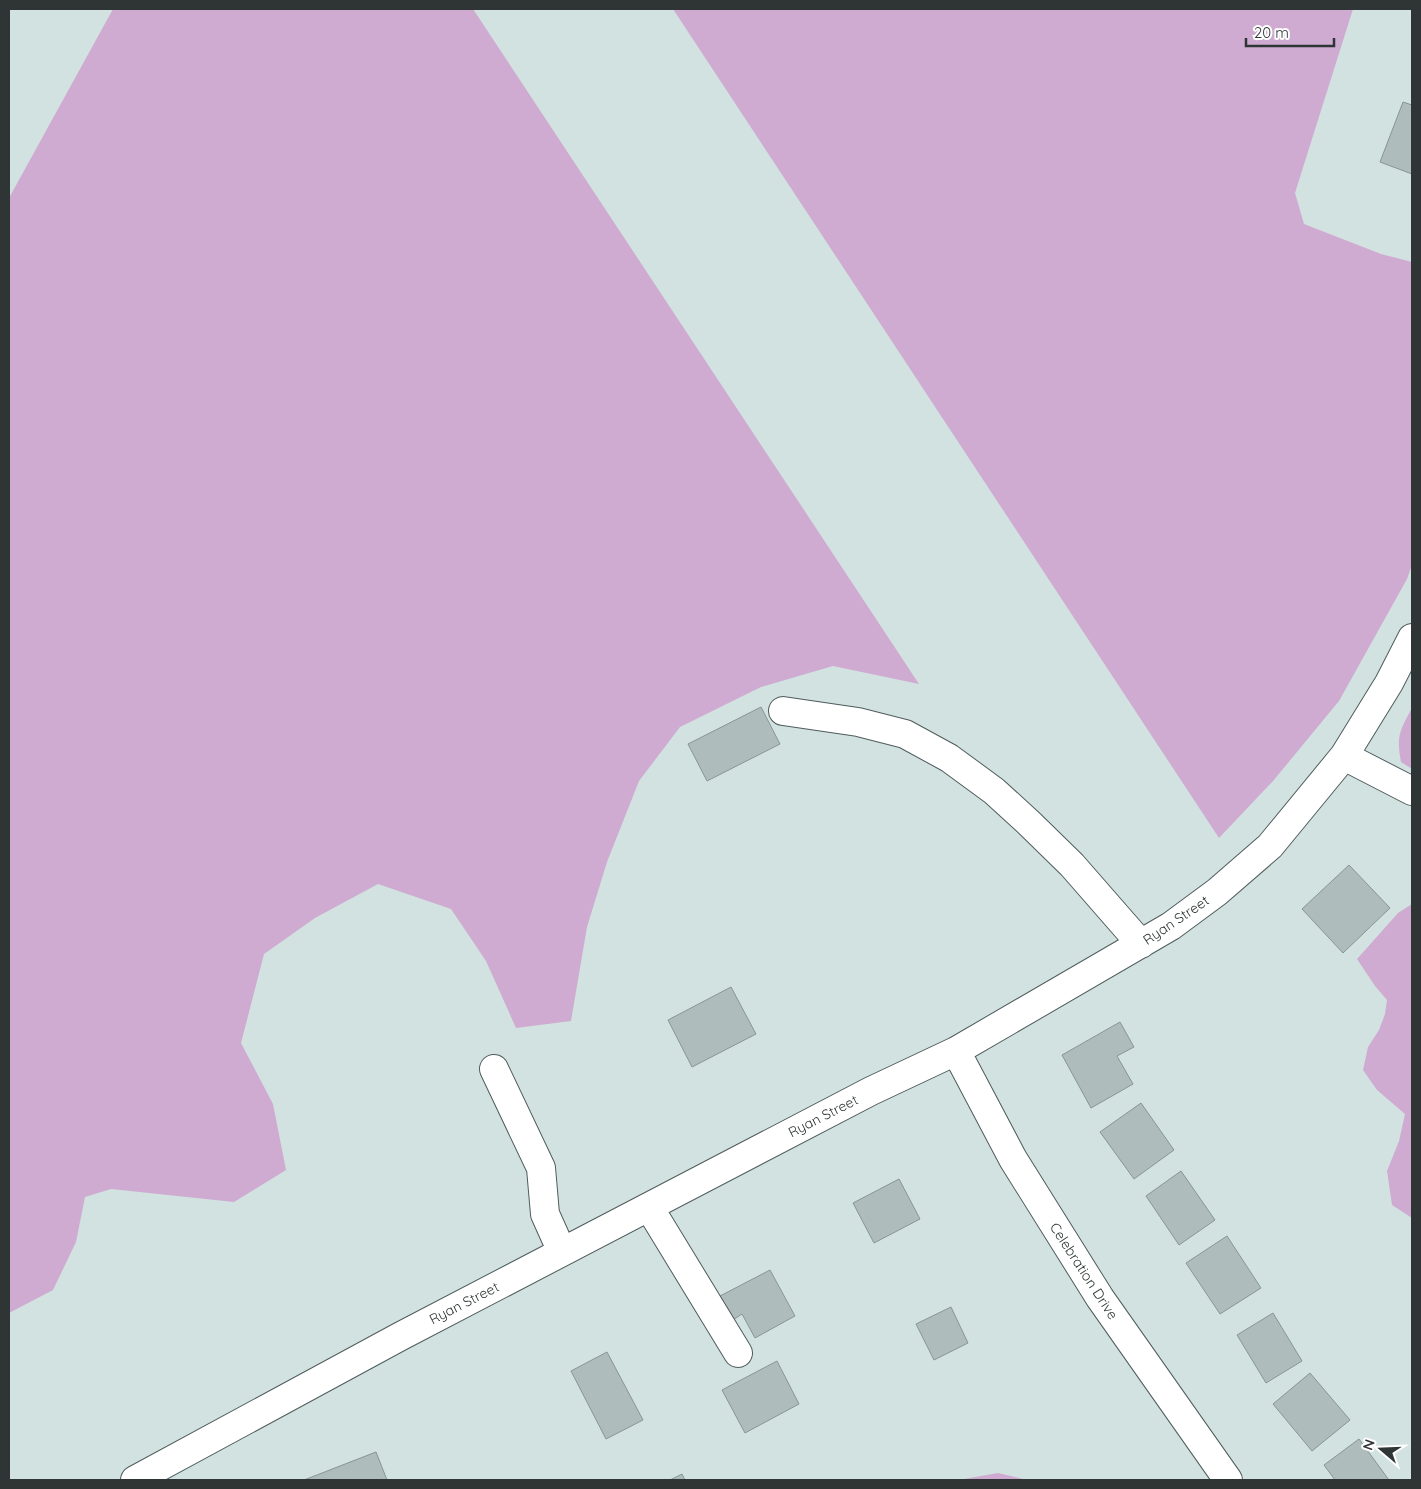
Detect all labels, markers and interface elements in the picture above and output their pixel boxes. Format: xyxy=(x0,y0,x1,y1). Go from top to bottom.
scale bar xyxy=(1246,15,1334,47)
text: 20 m xyxy=(1254,23,1289,42)
street label: Ryan Street xyxy=(1139,891,1213,949)
street label: Ryan Street xyxy=(785,1091,861,1141)
street label: Celebration Drive xyxy=(1046,1219,1122,1323)
street label: Ryan Street xyxy=(426,1278,502,1328)
north arrow xyxy=(1356,1424,1406,1474)
text: N xyxy=(1359,1437,1379,1453)

